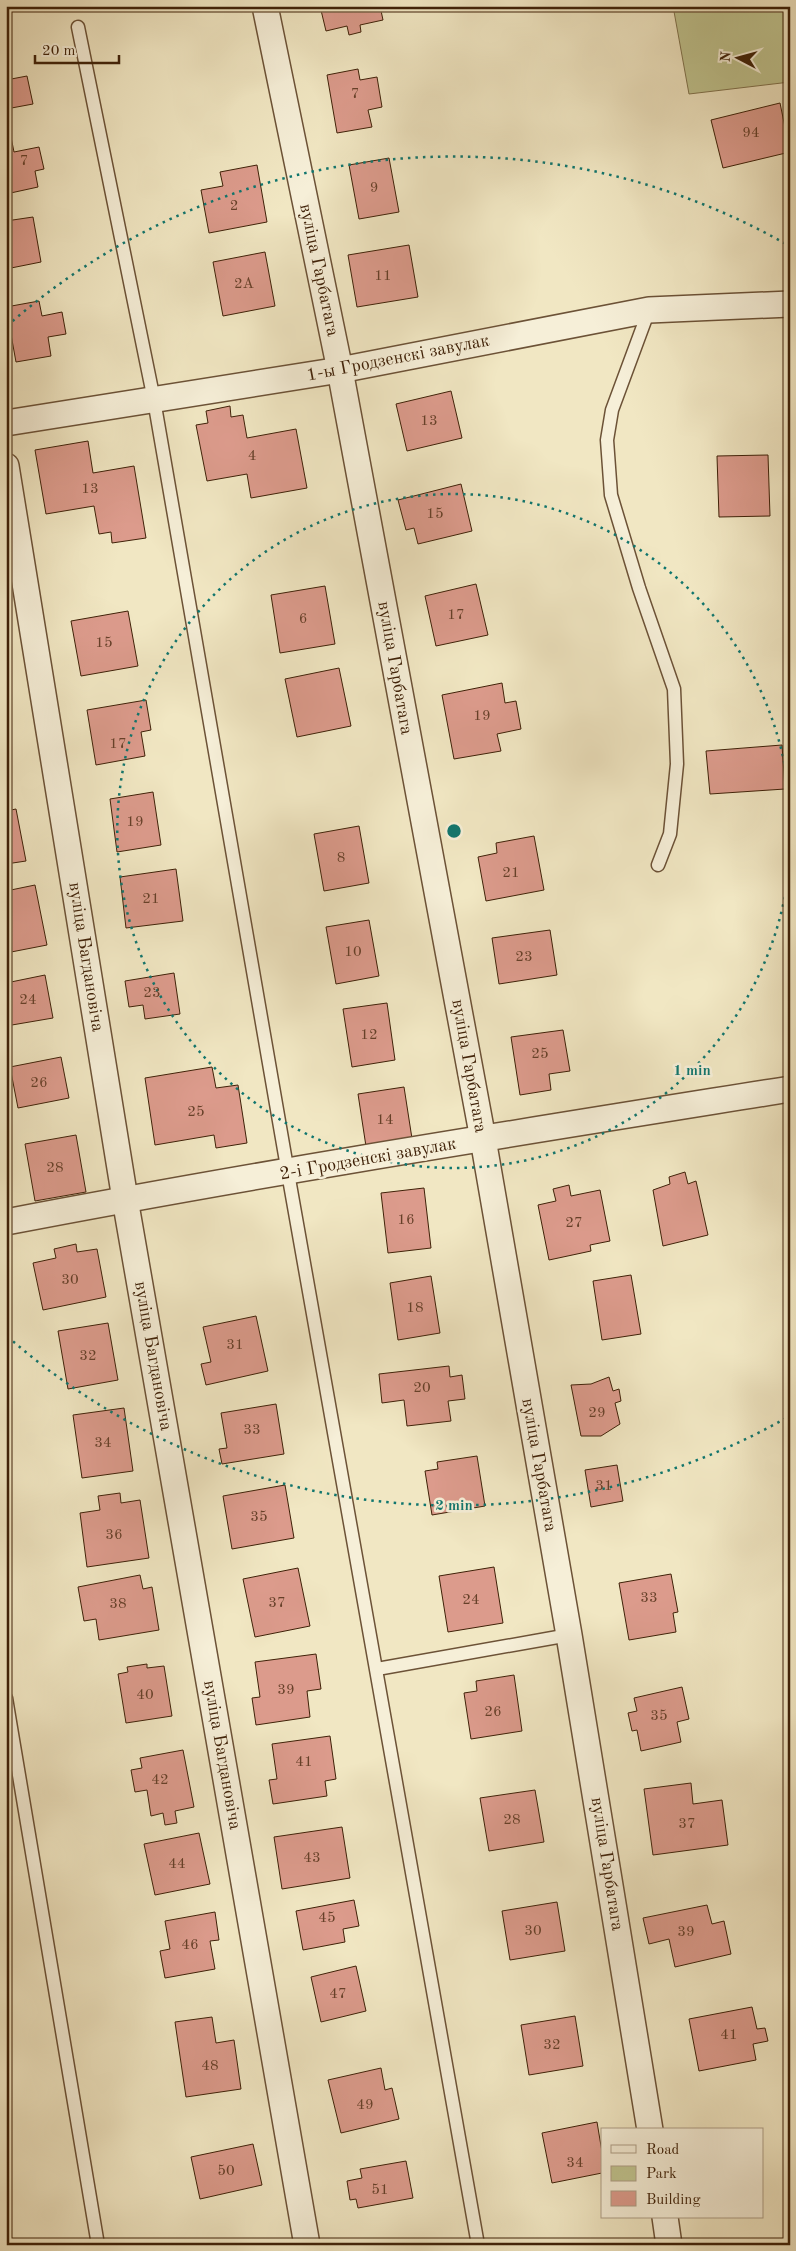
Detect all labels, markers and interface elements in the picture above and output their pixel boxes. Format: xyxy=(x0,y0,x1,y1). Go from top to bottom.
scale bar xyxy=(35,32,119,64)
north arrow xyxy=(714,32,764,82)
text: 20 m xyxy=(42,44,76,59)
text: N xyxy=(719,50,734,63)
house number: 7 xyxy=(351,87,359,102)
house number: 94 xyxy=(742,126,760,141)
house number: 7 xyxy=(20,154,28,169)
house number: 9 xyxy=(370,181,378,196)
house number: 2 xyxy=(230,199,238,214)
street label: вуліца Гарбатага xyxy=(296,202,342,338)
house number: 11 xyxy=(374,269,392,284)
house number: 2А xyxy=(234,277,255,292)
street label: 1-ы Гродзенскі завулак xyxy=(305,331,491,385)
house number: 13 xyxy=(420,414,438,429)
house number: 4 xyxy=(248,449,256,464)
house number: 13 xyxy=(81,482,99,497)
house number: 15 xyxy=(426,507,444,522)
street label: вуліца Гарбатага xyxy=(374,600,416,736)
house number: 17 xyxy=(447,608,465,623)
house number: 6 xyxy=(299,612,307,627)
house number: 15 xyxy=(95,636,113,651)
house number: 19 xyxy=(473,709,491,724)
house number: 17 xyxy=(109,737,127,752)
house number: 19 xyxy=(126,815,144,830)
centre of rings xyxy=(445,822,463,840)
house number: 8 xyxy=(337,851,345,866)
house number: 21 xyxy=(502,866,520,881)
street label: вуліца Багдановіча xyxy=(65,881,107,1033)
house number: 21 xyxy=(142,892,160,907)
house number: 10 xyxy=(344,945,362,960)
house number: 23 xyxy=(515,950,533,965)
house number: 23 xyxy=(143,986,161,1001)
house number: 24 xyxy=(19,993,37,1008)
street label: вуліца Гарбатага xyxy=(448,998,490,1134)
house number: 12 xyxy=(360,1028,378,1043)
house number: 25 xyxy=(531,1047,549,1062)
text: 1 min xyxy=(673,1064,711,1079)
house number: 26 xyxy=(30,1076,48,1091)
house number: 25 xyxy=(187,1105,205,1120)
house number: 14 xyxy=(376,1113,394,1128)
street label: 2-і Гродзенскі завулак xyxy=(278,1135,458,1183)
house number: 28 xyxy=(46,1161,64,1176)
house number: 16 xyxy=(397,1213,415,1228)
house number: 27 xyxy=(565,1216,583,1231)
house number: 30 xyxy=(61,1273,79,1288)
street label: вуліца Багдановіча xyxy=(131,1280,175,1432)
house number: 18 xyxy=(406,1301,424,1316)
house number: 31 xyxy=(226,1338,244,1353)
house number: 32 xyxy=(79,1349,97,1364)
house number: 20 xyxy=(413,1381,431,1396)
street label: вуліца Гарбатага xyxy=(518,1397,560,1533)
house number: 29 xyxy=(588,1406,606,1421)
house number: 33 xyxy=(243,1423,261,1438)
house number: 34 xyxy=(94,1436,112,1451)
house number: 31 xyxy=(595,1479,613,1494)
text: 2 min xyxy=(435,1499,473,1514)
house number: 35 xyxy=(250,1510,268,1525)
house number: 36 xyxy=(105,1528,123,1543)
house number: 33 xyxy=(640,1591,658,1606)
house number: 24 xyxy=(462,1593,480,1608)
house number: 37 xyxy=(268,1596,286,1611)
house number: 38 xyxy=(109,1597,127,1612)
street label: вуліца Багдановіча xyxy=(200,1679,244,1831)
house number: 39 xyxy=(277,1683,295,1698)
house number: 40 xyxy=(136,1688,154,1703)
house number: 26 xyxy=(484,1705,502,1720)
house number: 35 xyxy=(650,1709,668,1724)
house number: 41 xyxy=(295,1755,313,1770)
house number: 42 xyxy=(151,1773,169,1788)
street label: вуліца Гарбатага xyxy=(588,1796,626,1932)
house number: 28 xyxy=(503,1813,521,1828)
house number: 37 xyxy=(678,1817,696,1832)
house number: 43 xyxy=(303,1851,321,1866)
house number: 44 xyxy=(168,1857,186,1872)
house number: 45 xyxy=(318,1911,336,1926)
house number: 30 xyxy=(524,1924,542,1939)
house number: 39 xyxy=(677,1925,695,1940)
house number: 46 xyxy=(181,1938,199,1953)
house number: 47 xyxy=(329,1987,347,2002)
house number: 41 xyxy=(720,2028,738,2043)
house number: 32 xyxy=(543,2038,561,2053)
house number: 48 xyxy=(201,2059,219,2074)
house number: 49 xyxy=(356,2098,374,2113)
legend xyxy=(601,2128,764,2218)
text: Road xyxy=(646,2143,680,2158)
house number: 34 xyxy=(566,2156,584,2171)
house number: 50 xyxy=(217,2164,235,2179)
text: Park xyxy=(646,2167,677,2182)
house number: 51 xyxy=(371,2183,389,2198)
text: Building xyxy=(646,2193,701,2208)

